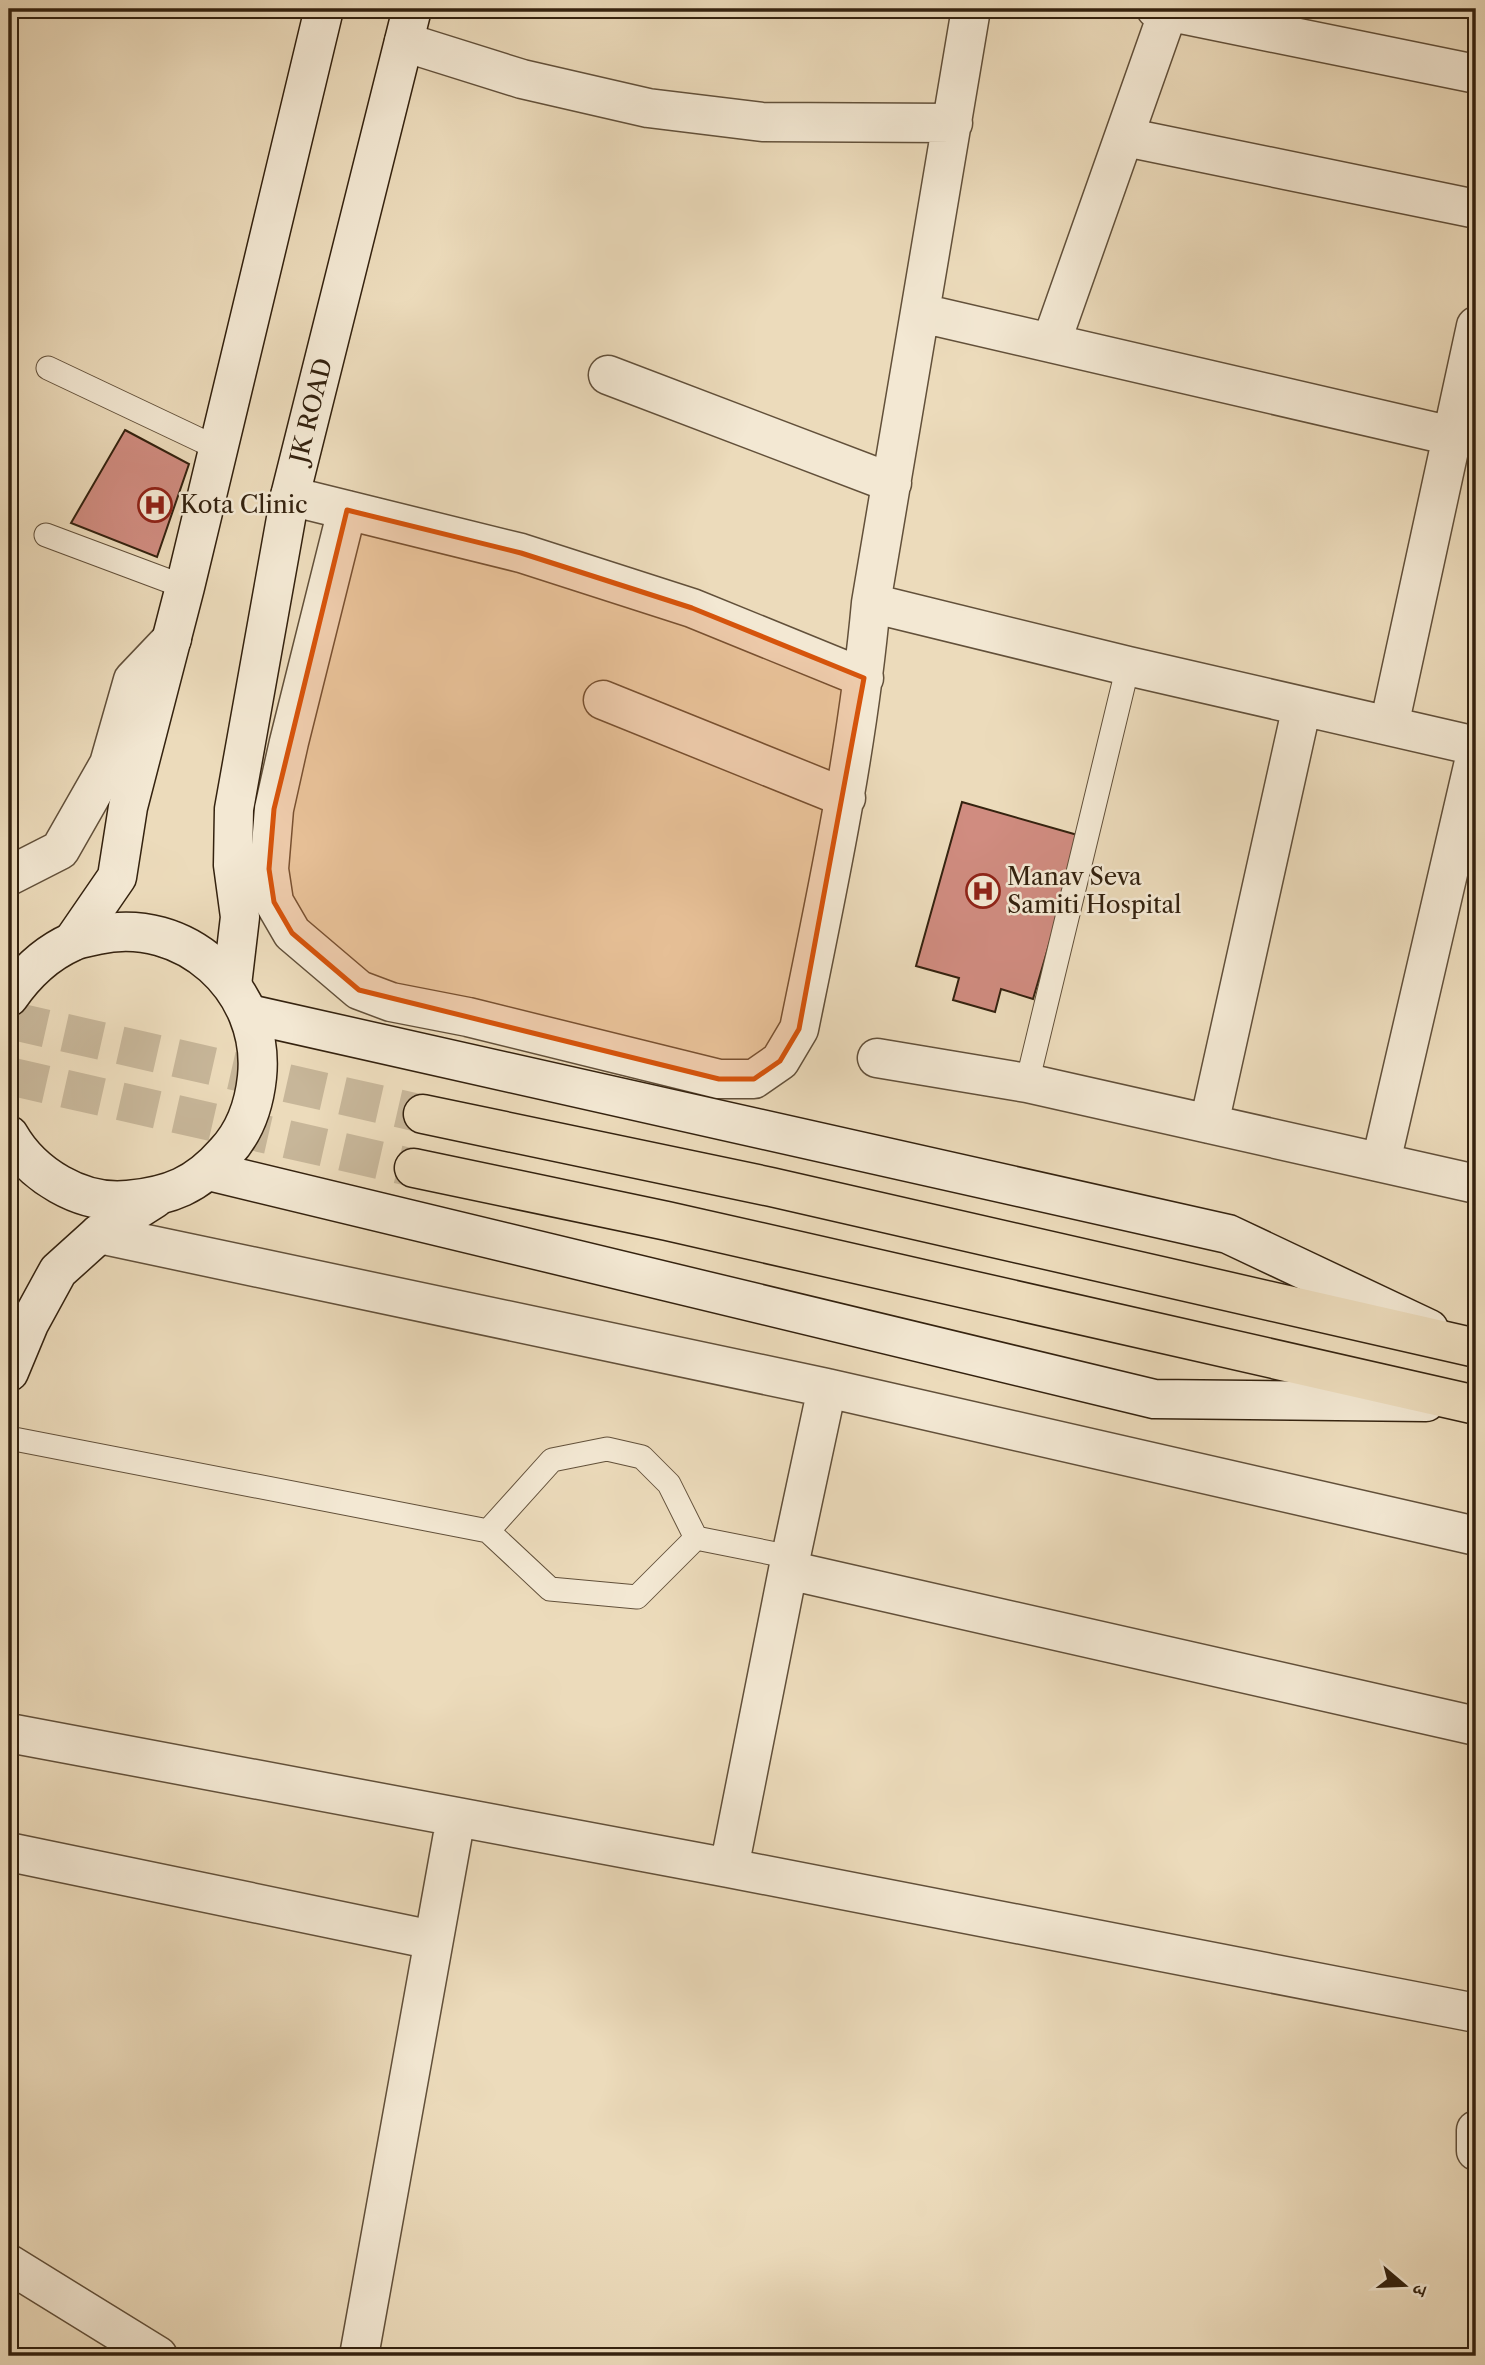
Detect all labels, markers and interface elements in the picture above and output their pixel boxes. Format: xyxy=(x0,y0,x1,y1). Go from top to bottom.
street label: JK ROAD xyxy=(283,355,338,470)
hospital icon: Kota Clinic xyxy=(136,486,174,524)
place label: Kota Clinic xyxy=(180,490,308,519)
place label: Manav Seva Samiti Hospital xyxy=(1007,862,1181,919)
hospital icon: Manav Seva Samiti Hospital xyxy=(964,872,1002,910)
north arrow xyxy=(1370,2250,1440,2320)
text: उ xyxy=(1407,2280,1433,2300)

